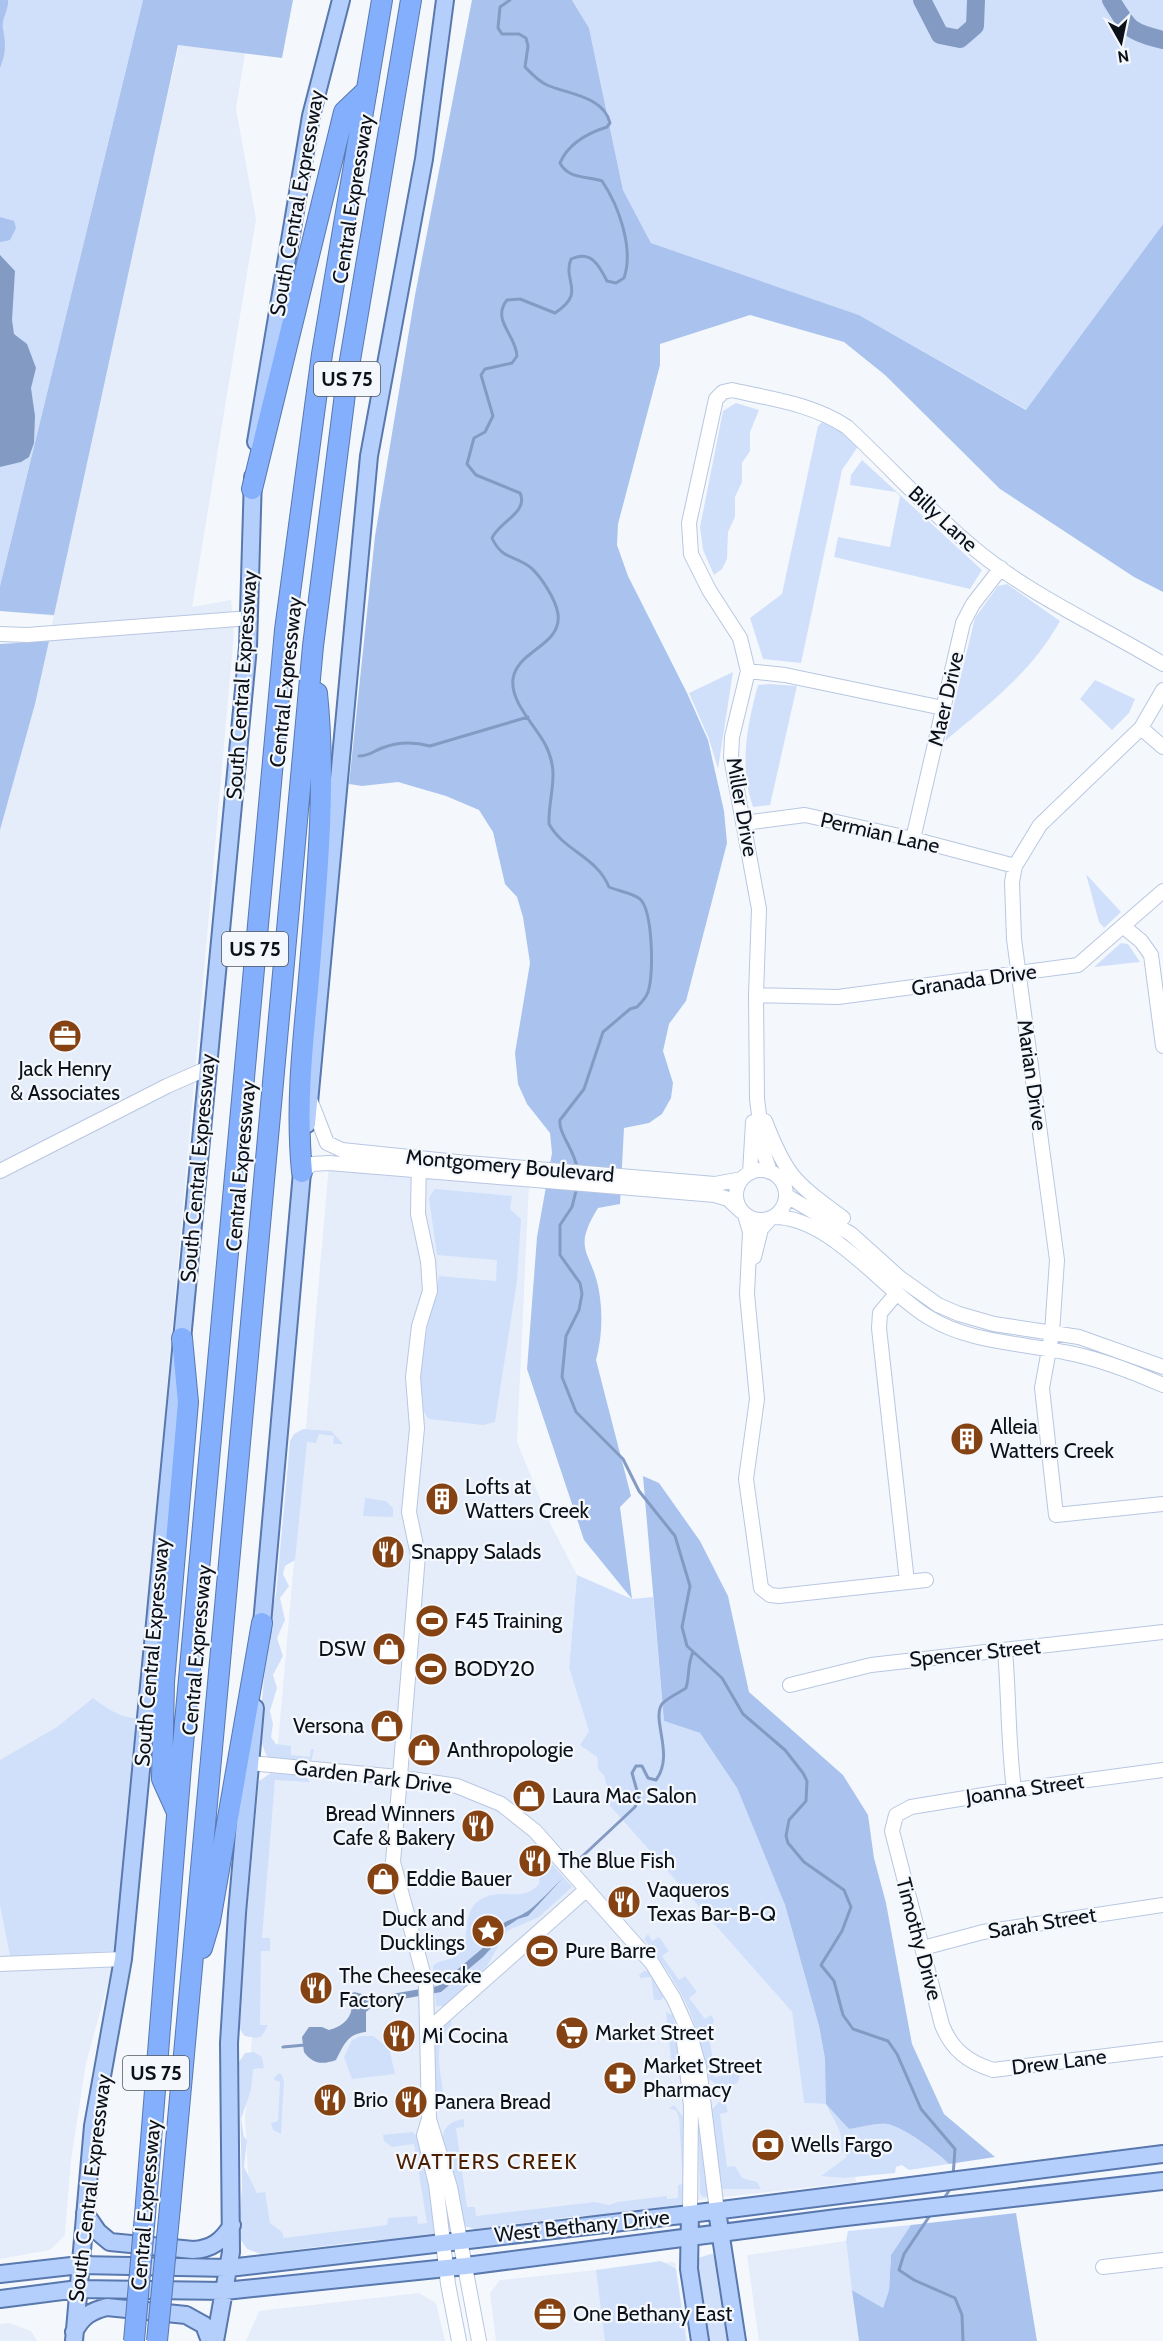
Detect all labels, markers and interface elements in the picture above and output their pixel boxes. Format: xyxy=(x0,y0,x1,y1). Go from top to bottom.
north arrow xyxy=(1091,12,1151,72)
text: N xyxy=(1116,46,1130,67)
street label: South Central Expressway xyxy=(264,87,329,318)
street label: Central Expressway xyxy=(327,112,378,286)
road number: US 75 xyxy=(314,362,380,396)
street label: Billy Lane xyxy=(904,480,983,557)
street label: South Central Expressway xyxy=(221,569,262,800)
street label: Central Expressway xyxy=(264,595,307,769)
street label: Maer Drive xyxy=(923,649,969,749)
street label: Miller Drive xyxy=(721,755,764,859)
street label: Permian Lane xyxy=(818,807,942,858)
road number: US 75 xyxy=(222,932,288,966)
street label: Granada Drive xyxy=(910,958,1038,1001)
office icon: Jack Henry & Associates xyxy=(47,1018,83,1054)
street label: Marian Drive xyxy=(1012,1018,1053,1132)
street label: South Central Expressway xyxy=(175,1052,220,1283)
place label: Jack Henry & Associates xyxy=(10,1056,120,1105)
street label: Central Expressway xyxy=(221,1079,260,1252)
street label: Montgomery Boulevard xyxy=(405,1144,615,1187)
place label: Alleia Watters Creek xyxy=(990,1414,1114,1463)
building icon: Alleia Watters Creek xyxy=(949,1421,985,1457)
place label: Lofts at Watters Creek xyxy=(465,1474,589,1523)
building icon: Lofts at Watters Creek xyxy=(424,1481,460,1517)
restaurant icon: Snappy Salads xyxy=(370,1534,406,1570)
street label: South Central Expressway xyxy=(129,1536,174,1767)
place label: Snappy Salads xyxy=(411,1539,541,1564)
street label: Central Expressway xyxy=(177,1563,216,1736)
sports icon: F45 Training xyxy=(414,1603,450,1639)
place label: F45 Training xyxy=(455,1608,563,1633)
shop icon: DSW xyxy=(371,1631,407,1667)
street label: Spencer Street xyxy=(908,1633,1042,1672)
place label: DSW xyxy=(319,1636,366,1661)
sports icon: BODY20 xyxy=(413,1651,449,1687)
place label: BODY20 xyxy=(454,1656,535,1681)
shop icon: Versona xyxy=(369,1708,405,1744)
place label: Versona xyxy=(293,1713,364,1738)
shop icon: Anthropologie xyxy=(406,1732,442,1768)
place label: Anthropologie xyxy=(447,1737,574,1762)
street label: Garden Park Drive xyxy=(293,1754,454,1799)
street label: Joanna Street xyxy=(963,1768,1086,1809)
shop icon: Laura Mac Salon xyxy=(511,1778,547,1814)
place label: Laura Mac Salon xyxy=(552,1783,697,1808)
place label: Bread Winners Cafe & Bakery xyxy=(325,1801,455,1850)
restaurant icon: Bread Winners Cafe & Bakery xyxy=(460,1808,496,1844)
restaurant icon: The Blue Fish xyxy=(517,1843,553,1879)
place label: The Blue Fish xyxy=(558,1848,675,1873)
shop icon: Eddie Bauer xyxy=(365,1861,401,1897)
place label: Eddie Bauer xyxy=(406,1866,512,1891)
street label: Timothy Drive xyxy=(891,1875,948,2003)
place label: Vaqueros Texas Bar-B-Q xyxy=(647,1877,776,1926)
restaurant icon: Vaqueros Texas Bar-B-Q xyxy=(606,1884,642,1920)
street label: Sarah Street xyxy=(986,1902,1098,1943)
place label: Duck and Ducklings xyxy=(380,1906,465,1955)
place icon: Duck and Ducklings xyxy=(470,1913,506,1949)
sports icon: Pure Barre xyxy=(524,1933,560,1969)
place label: Pure Barre xyxy=(565,1938,656,1963)
place label: The Cheesecake Factory xyxy=(339,1963,482,2012)
restaurant icon: The Cheesecake Factory xyxy=(298,1970,334,2006)
supermarket icon: Market Street xyxy=(554,2015,590,2051)
restaurant icon: Mi Cocina xyxy=(381,2018,417,2054)
place label: Market Street xyxy=(595,2020,714,2045)
place label: Mi Cocina xyxy=(422,2023,508,2048)
street label: Drew Lane xyxy=(1010,2043,1108,2080)
place label: Market Street Pharmacy xyxy=(643,2053,762,2102)
road number: US 75 xyxy=(123,2056,189,2090)
pharmacy icon: Market Street Pharmacy xyxy=(602,2060,638,2096)
street label: South Central Expressway xyxy=(63,2072,116,2303)
restaurant icon: Brio xyxy=(312,2082,348,2118)
restaurant icon: Panera Bread xyxy=(393,2084,429,2120)
place label: Brio xyxy=(353,2087,388,2112)
place label: Panera Bread xyxy=(434,2089,551,2114)
street label: Central Expressway xyxy=(126,2118,165,2291)
bank icon: Wells Fargo xyxy=(750,2127,786,2163)
place label: Wells Fargo xyxy=(791,2132,893,2157)
district label: WATTERS CREEK xyxy=(396,2148,578,2175)
street label: West Bethany Drive xyxy=(493,2204,671,2247)
office icon: One Bethany East xyxy=(532,2296,568,2332)
place label: One Bethany East xyxy=(573,2301,732,2326)

